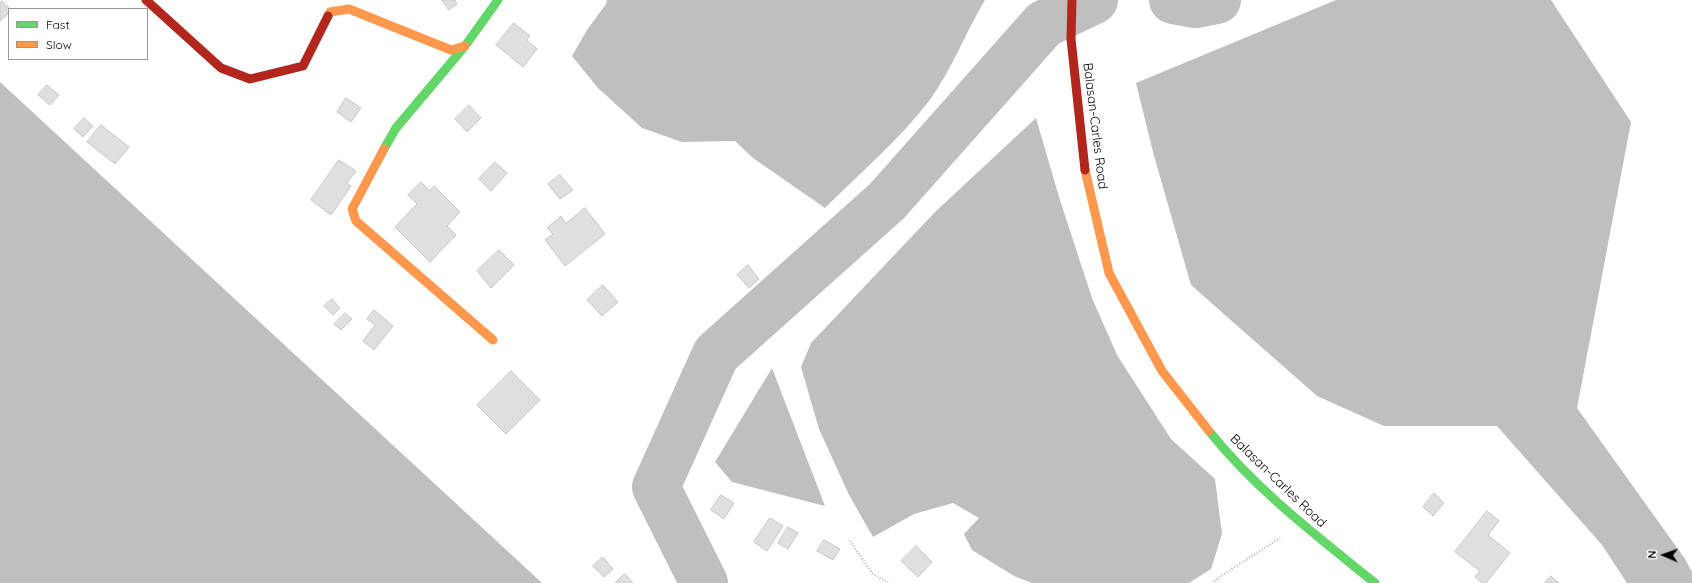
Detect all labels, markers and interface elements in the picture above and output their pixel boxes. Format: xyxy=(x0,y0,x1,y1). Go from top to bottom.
legend xyxy=(8,8,148,60)
text: Fast xyxy=(46,17,70,32)
text: Slow xyxy=(46,37,72,52)
street label: Balasan-Carles Road xyxy=(1079,62,1111,190)
street label: Balasan-Carles Road xyxy=(1227,431,1329,531)
north arrow xyxy=(1644,535,1684,575)
text: N xyxy=(1645,550,1659,559)

